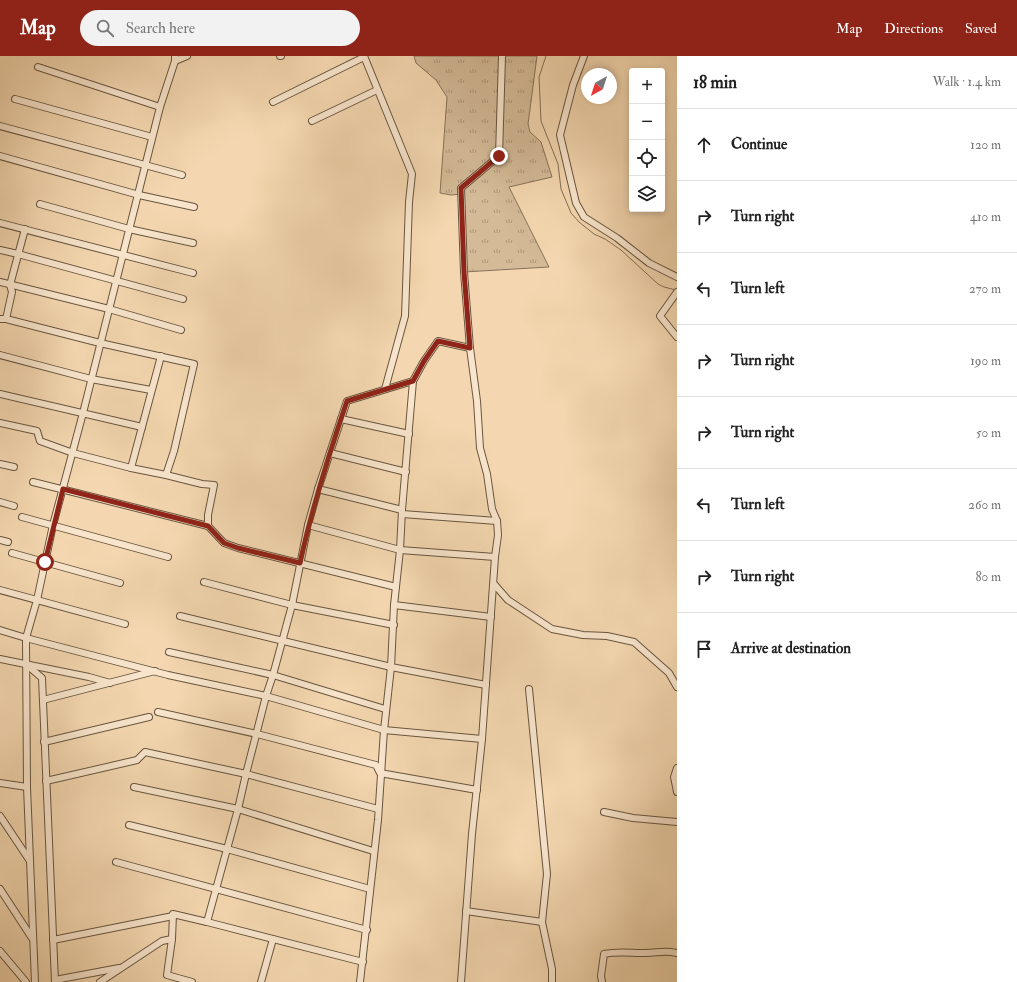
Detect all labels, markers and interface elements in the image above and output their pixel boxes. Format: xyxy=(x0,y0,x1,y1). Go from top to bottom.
search box xyxy=(80,10,360,46)
text: Map xyxy=(20,16,56,40)
icon: search xyxy=(94,17,116,39)
text: Search here xyxy=(126,19,195,38)
text: Map xyxy=(836,20,862,37)
text: Directions xyxy=(884,20,943,37)
text: Saved xyxy=(965,20,997,37)
north arrow xyxy=(581,68,617,104)
map controls xyxy=(629,68,665,212)
button: + xyxy=(629,68,665,104)
text: 18 min xyxy=(693,72,737,93)
text: Walk · 1.4 km xyxy=(933,74,1001,90)
button: − xyxy=(629,104,665,140)
icon: ahead xyxy=(693,134,715,156)
text: Continue xyxy=(731,135,787,154)
text: 120 m xyxy=(970,137,1001,153)
button: locate xyxy=(629,140,665,176)
route end xyxy=(490,147,508,165)
button: layers xyxy=(629,176,665,212)
icon: right xyxy=(693,206,715,228)
text: Turn right xyxy=(731,207,794,226)
text: 410 m xyxy=(970,209,1001,225)
icon: left xyxy=(693,278,715,300)
text: Turn left xyxy=(731,279,785,298)
text: 270 m xyxy=(969,281,1001,297)
icon: right xyxy=(693,350,715,372)
text: Turn right xyxy=(731,351,794,370)
text: 190 m xyxy=(970,353,1001,369)
icon: right xyxy=(693,422,715,444)
text: Turn right xyxy=(731,423,794,442)
text: 50 m xyxy=(976,425,1001,441)
icon: left xyxy=(693,494,715,516)
text: Turn left xyxy=(731,495,785,514)
text: 260 m xyxy=(968,497,1001,513)
route start xyxy=(36,553,54,571)
icon: right xyxy=(693,566,715,588)
text: Turn right xyxy=(731,567,794,586)
text: 80 m xyxy=(975,569,1001,585)
icon: arrive xyxy=(693,638,715,660)
text: Arrive at destination xyxy=(731,639,851,658)

